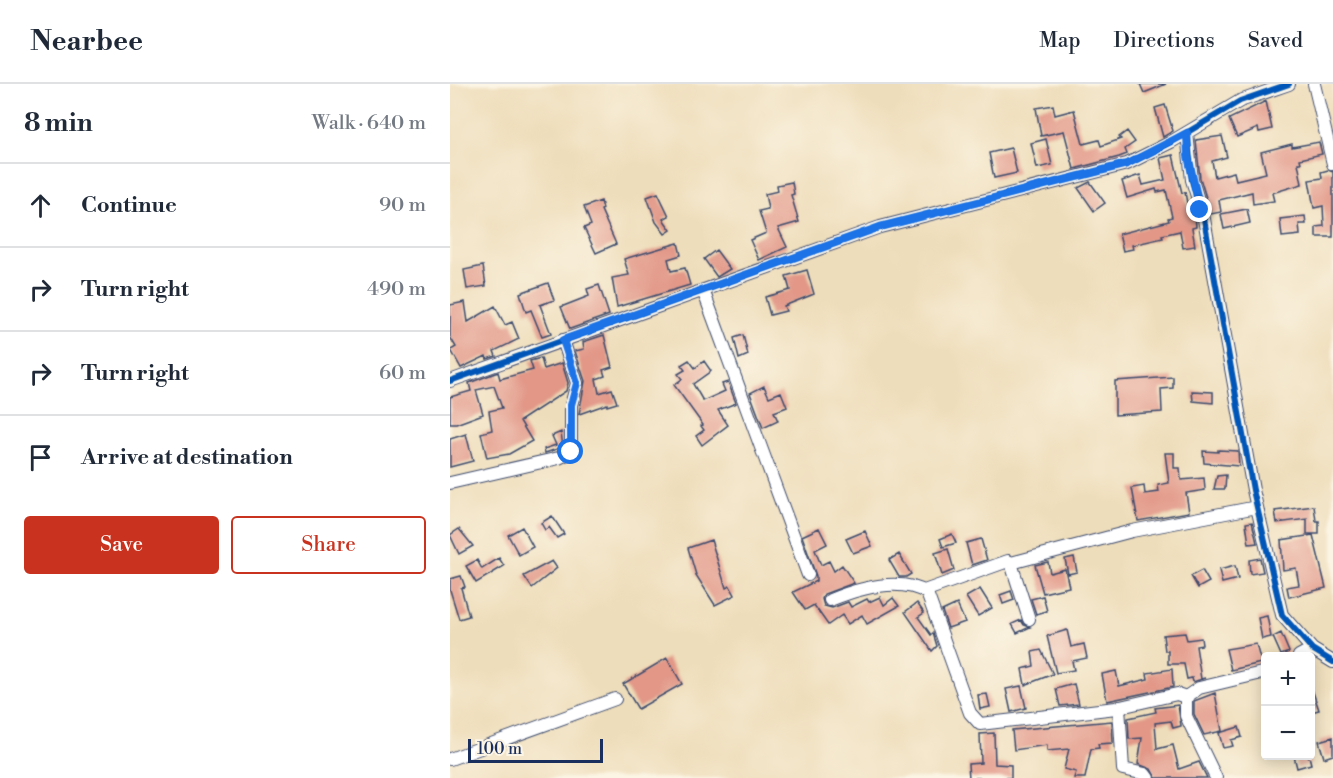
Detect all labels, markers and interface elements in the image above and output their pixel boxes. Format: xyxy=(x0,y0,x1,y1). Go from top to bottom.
text: Nearbee xyxy=(30,24,143,59)
text: Map xyxy=(1039,28,1081,54)
text: Directions xyxy=(1114,28,1215,54)
text: Saved xyxy=(1248,28,1303,54)
text: 8 min xyxy=(24,107,93,139)
text: Walk · 640 m xyxy=(312,111,426,136)
icon: ahead xyxy=(24,189,57,222)
text: Continue xyxy=(81,192,177,219)
text: 90 m xyxy=(379,193,426,218)
route end xyxy=(1186,196,1212,222)
icon: right xyxy=(24,273,57,306)
text: Turn right xyxy=(81,276,189,303)
text: 490 m xyxy=(367,277,426,302)
icon: right xyxy=(24,357,57,390)
text: Turn right xyxy=(81,360,189,387)
text: 60 m xyxy=(379,361,426,386)
route start xyxy=(557,438,583,464)
icon: arrive xyxy=(24,441,57,474)
text: Arrive at destination xyxy=(81,444,293,471)
button: Save xyxy=(24,516,219,574)
button: Share xyxy=(231,516,426,574)
map controls xyxy=(1261,652,1315,760)
button: + xyxy=(1261,652,1315,706)
button: − xyxy=(1261,706,1315,760)
scale bar xyxy=(468,736,603,764)
text: 100 m xyxy=(477,739,522,759)

